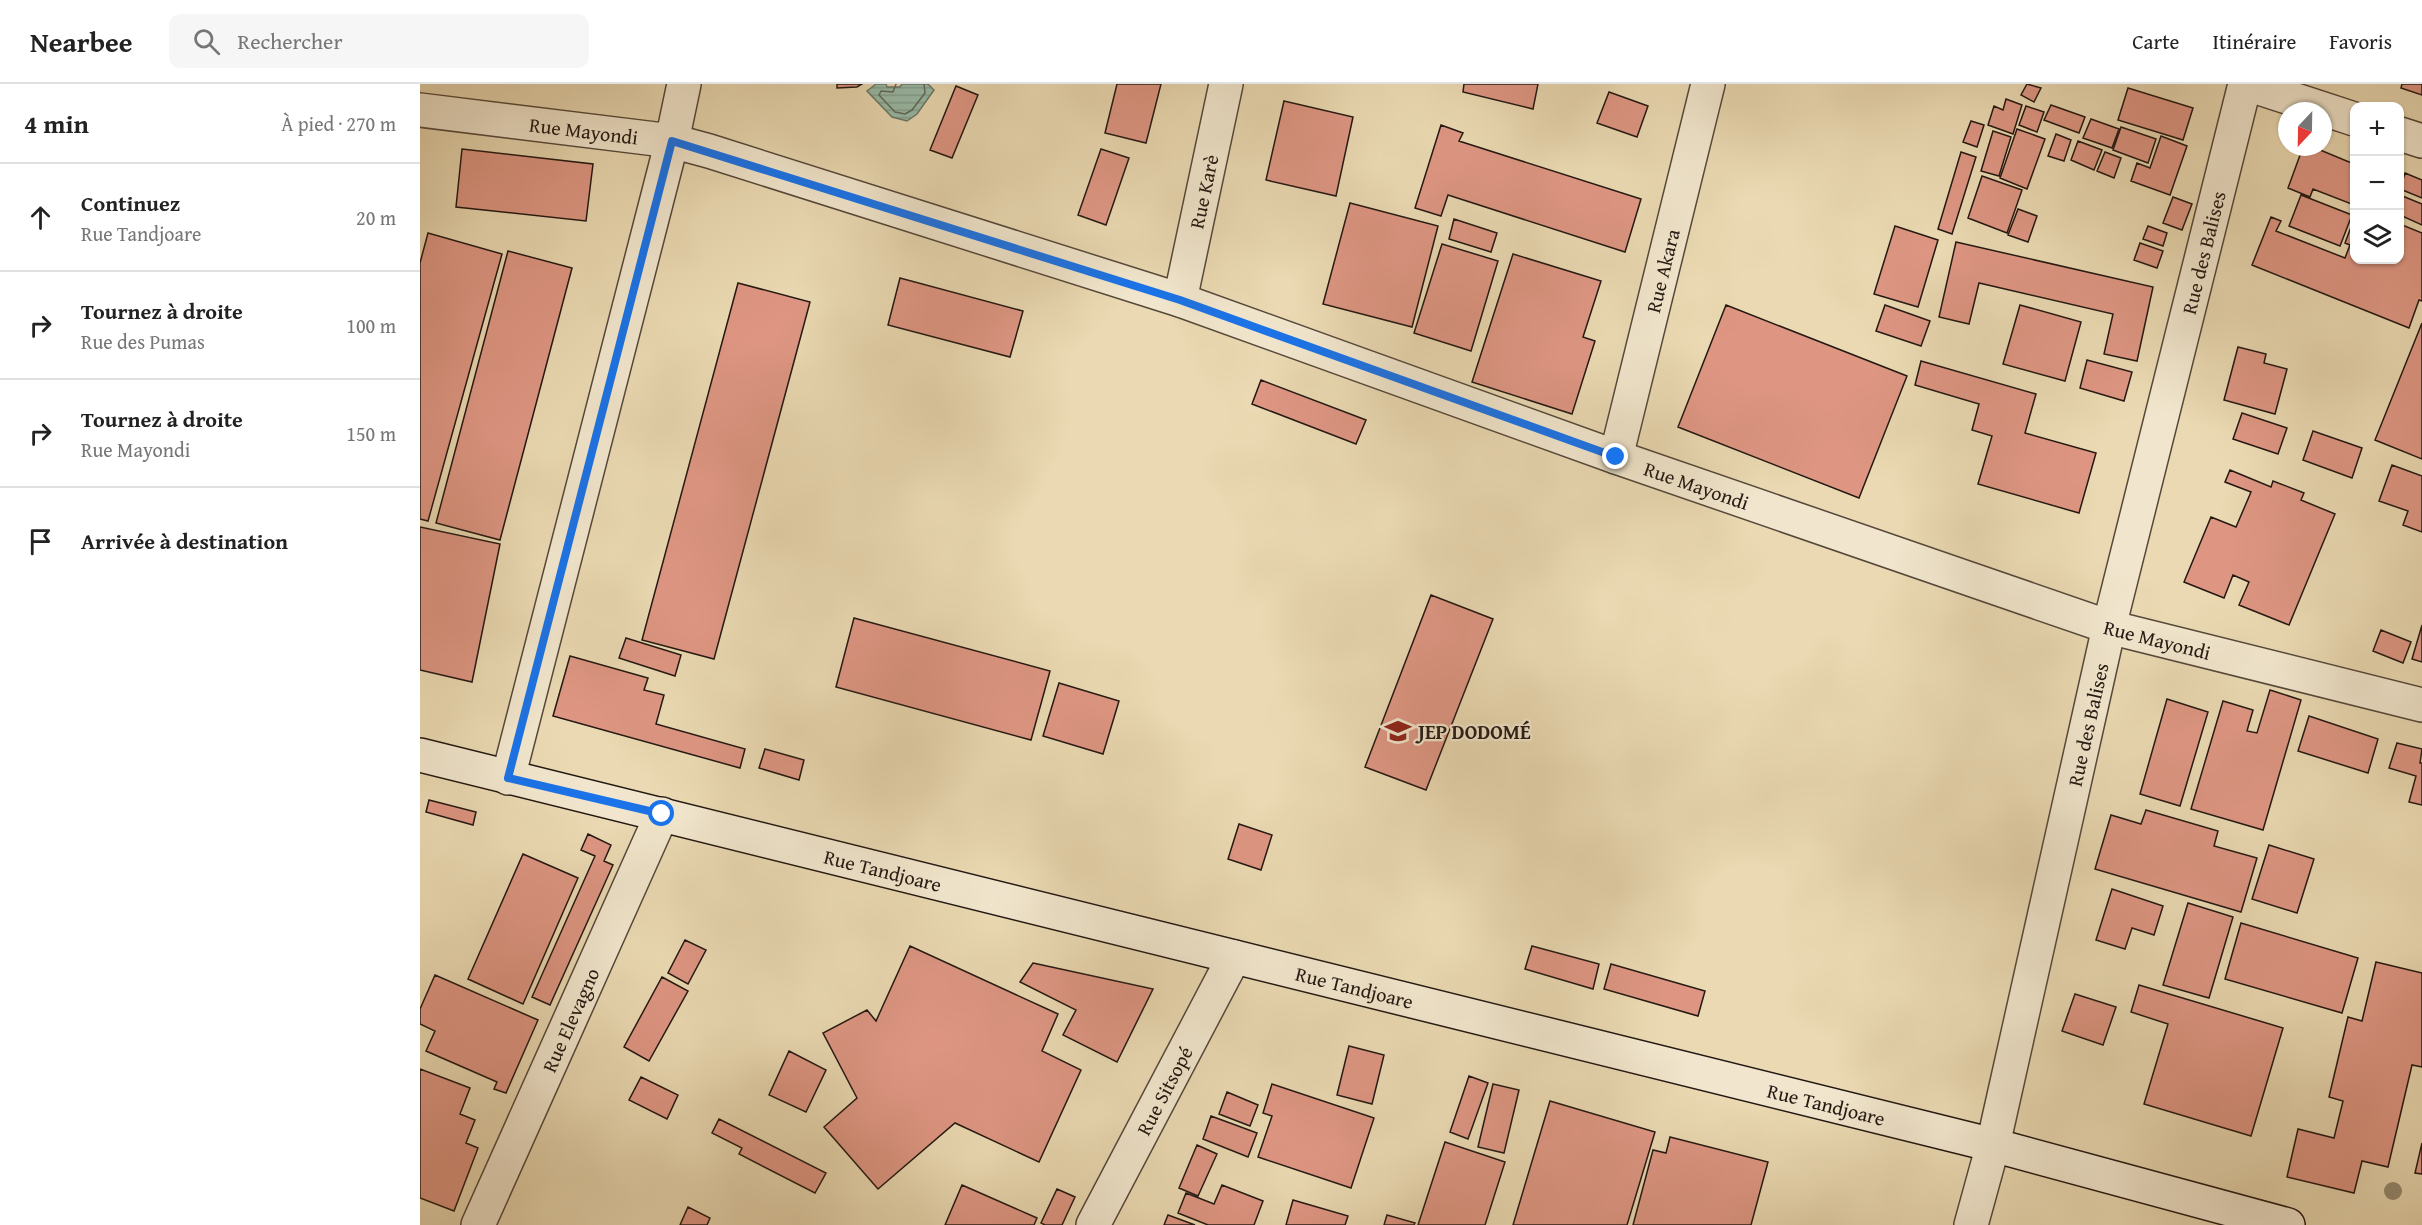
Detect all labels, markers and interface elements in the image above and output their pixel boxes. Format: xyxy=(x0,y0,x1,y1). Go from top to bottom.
search box xyxy=(169,14,589,68)
text: Nearbee xyxy=(30,21,133,62)
icon: search xyxy=(190,25,223,58)
text: Rechercher xyxy=(238,25,343,57)
text: Carte xyxy=(2132,26,2179,57)
text: Itinéraire xyxy=(2212,26,2296,57)
text: Favoris xyxy=(2329,26,2392,57)
north arrow xyxy=(2278,102,2332,156)
map controls xyxy=(2350,102,2404,264)
button: + xyxy=(2350,102,2404,156)
text: 4 min xyxy=(24,104,89,143)
text: À pied · 270 m xyxy=(281,109,396,138)
street label: Rue Mayondi xyxy=(528,109,640,151)
street label: Rue Karè xyxy=(1181,152,1225,231)
button: − xyxy=(2350,156,2404,210)
text: Continuez xyxy=(81,187,180,219)
street label: Rue des Balises xyxy=(2173,188,2232,317)
icon: ahead xyxy=(24,201,57,234)
text: 20 m xyxy=(356,203,396,232)
button: layers xyxy=(2350,210,2404,264)
text: Rue Tandjoare xyxy=(81,219,201,248)
street label: Rue Akara xyxy=(1638,225,1686,316)
text: Tournez à droite xyxy=(81,295,243,327)
icon: right xyxy=(24,309,57,342)
text: 100 m xyxy=(346,311,396,340)
text: Rue des Pumas xyxy=(81,327,205,356)
text: Tournez à droite xyxy=(81,403,243,435)
icon: right xyxy=(24,417,57,450)
text: 150 m xyxy=(346,419,396,448)
text: Rue Mayondi xyxy=(81,435,190,464)
route end xyxy=(1602,443,1628,469)
street label: Rue Mayondi xyxy=(1640,453,1753,516)
icon: arrive xyxy=(24,525,57,558)
text: Arrivée à destination xyxy=(81,525,288,557)
street label: Rue Mayondi xyxy=(2101,612,2214,666)
street label: Rue des Balises xyxy=(2059,660,2115,789)
school or university icon: JEP DODOMÉ xyxy=(1383,716,1413,746)
place label: JEP DODOMÉ xyxy=(1415,717,1531,746)
route start xyxy=(648,800,674,826)
street label: Rue Tandjoare xyxy=(821,841,945,898)
street label: Rue Tandjoare xyxy=(1293,958,1417,1015)
street label: Rue Elevagno xyxy=(534,963,606,1077)
street label: Rue Sitsopé xyxy=(1128,1041,1199,1140)
street label: Rue Tandjoare xyxy=(1765,1075,1888,1132)

